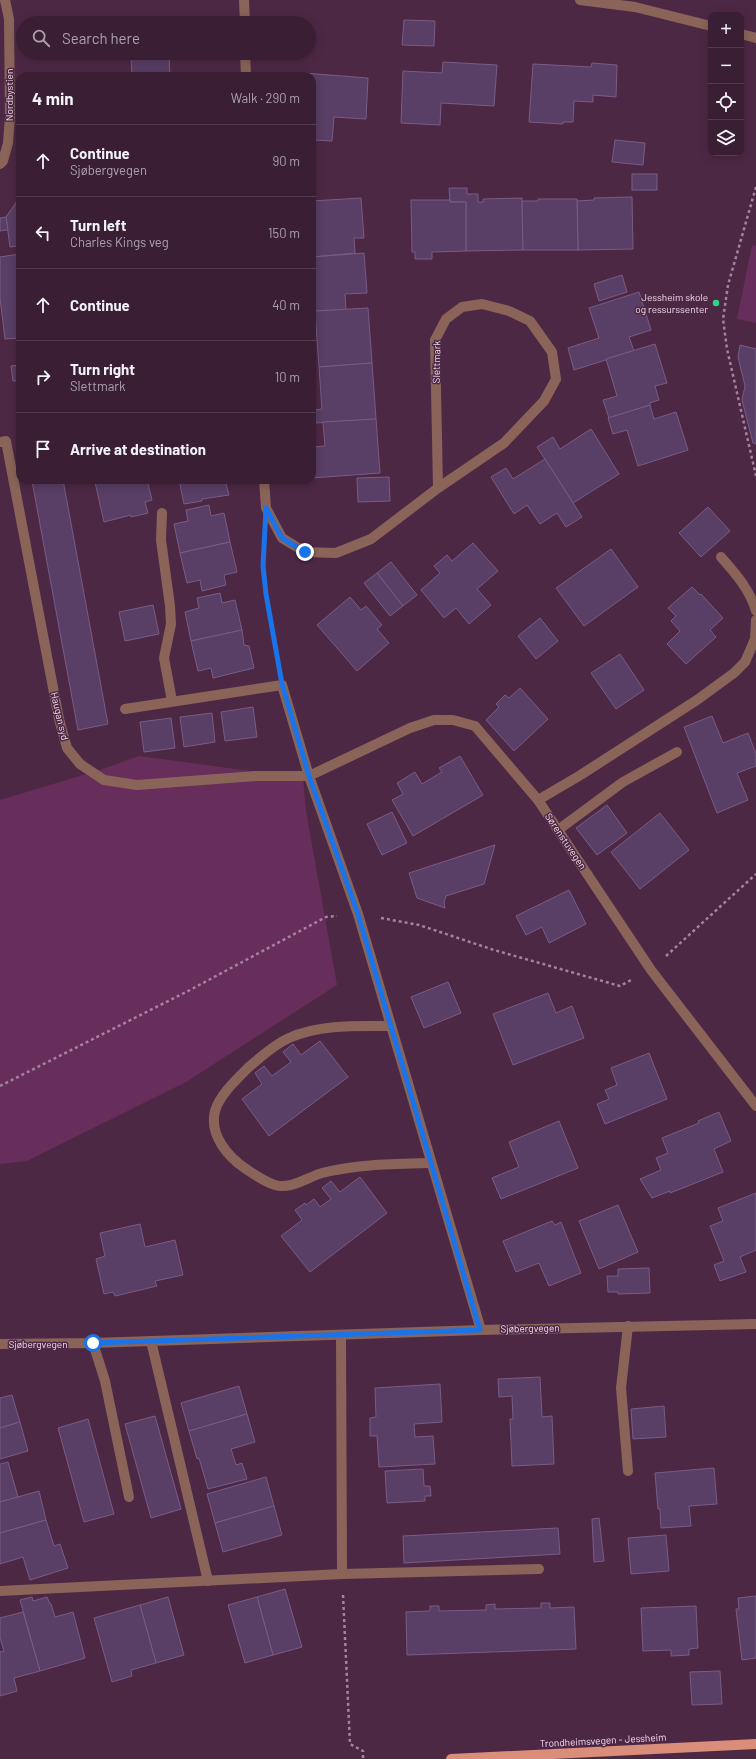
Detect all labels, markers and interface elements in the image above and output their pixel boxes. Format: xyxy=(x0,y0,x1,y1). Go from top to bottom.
map controls xyxy=(708,12,744,156)
button: + xyxy=(708,12,744,48)
search box xyxy=(16,16,316,60)
icon: search xyxy=(30,27,52,49)
text: Search here xyxy=(62,29,140,47)
button: − xyxy=(708,48,744,84)
street label: Nordbystien xyxy=(3,69,15,121)
button: locate xyxy=(708,84,744,120)
text: 4 min xyxy=(32,88,74,108)
text: Walk · 290 m xyxy=(231,90,300,106)
button: layers xyxy=(708,120,744,156)
text: Continue xyxy=(70,144,130,162)
icon: ahead xyxy=(32,150,54,172)
text: 90 m xyxy=(273,153,300,169)
text: Sjøbergvegen xyxy=(70,162,147,178)
text: Turn left xyxy=(70,216,126,234)
icon: left xyxy=(32,222,54,244)
text: 150 m xyxy=(268,225,300,241)
text: Charles Kings veg xyxy=(70,234,169,250)
place label: Jessheim skole og ressurssenter xyxy=(635,291,708,315)
icon: ahead xyxy=(32,294,54,316)
text: Continue xyxy=(70,296,130,314)
text: 40 m xyxy=(272,297,300,313)
marker: Jessheim skole og ressurssenter xyxy=(711,298,721,308)
street label: Slettmark xyxy=(430,341,442,383)
text: Turn right xyxy=(70,360,135,378)
icon: right xyxy=(32,366,54,388)
text: 10 m xyxy=(275,369,300,385)
text: Slettmark xyxy=(70,378,126,394)
icon: arrive xyxy=(32,438,54,460)
text: Arrive at destination xyxy=(70,440,206,458)
route end xyxy=(296,543,314,561)
street label: Haugan syd xyxy=(49,691,71,741)
street label: Sørenstuvegen xyxy=(543,811,589,871)
street label: Sjøbergvegen xyxy=(500,1321,560,1335)
route start xyxy=(84,1334,102,1352)
street label: Sjøbergvegen xyxy=(8,1338,68,1350)
street label: Trondheimsvegen - Jessheim xyxy=(539,1731,667,1749)

